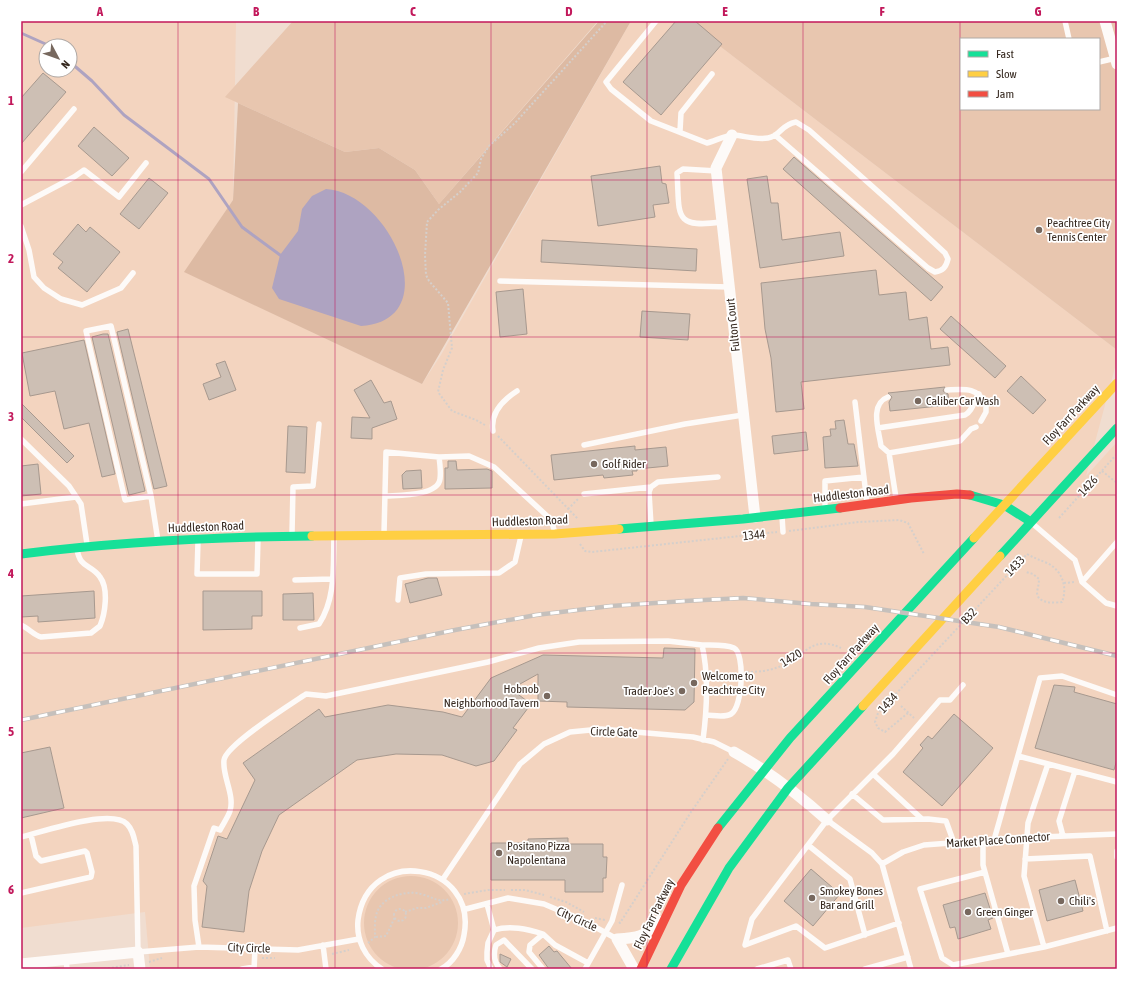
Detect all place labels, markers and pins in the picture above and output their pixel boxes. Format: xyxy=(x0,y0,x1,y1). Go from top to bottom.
place label: Peachtree City Tennis Center xyxy=(1047,216,1110,244)
marker: Peachtree City Tennis Center xyxy=(1034,225,1044,235)
place label: Caliber Car Wash xyxy=(926,394,999,408)
marker: Caliber Car Wash xyxy=(913,396,923,406)
place label: Golf Rider xyxy=(602,457,646,471)
marker: Golf Rider xyxy=(589,459,599,469)
place label: Welcome to Peachtree City xyxy=(702,669,765,697)
marker: Welcome to Peachtree City xyxy=(689,678,699,688)
place label: Hobnob Neighborhood Tavern xyxy=(444,682,539,710)
place label: Trader Joe's xyxy=(623,684,674,698)
marker: Trader Joe's xyxy=(677,686,687,696)
marker: Hobnob Neighborhood Tavern xyxy=(542,691,552,701)
place label: Positano Pizza Napolentana xyxy=(507,839,570,867)
marker: Positano Pizza Napolentana xyxy=(494,848,504,858)
place label: Smokey Bones Bar and Grill xyxy=(820,884,883,912)
marker: Smokey Bones Bar and Grill xyxy=(807,893,817,903)
place label: Chili's xyxy=(1069,894,1095,908)
marker: Chili's xyxy=(1056,896,1066,906)
place label: Green Ginger xyxy=(976,905,1034,919)
marker: Green Ginger xyxy=(963,907,973,917)

